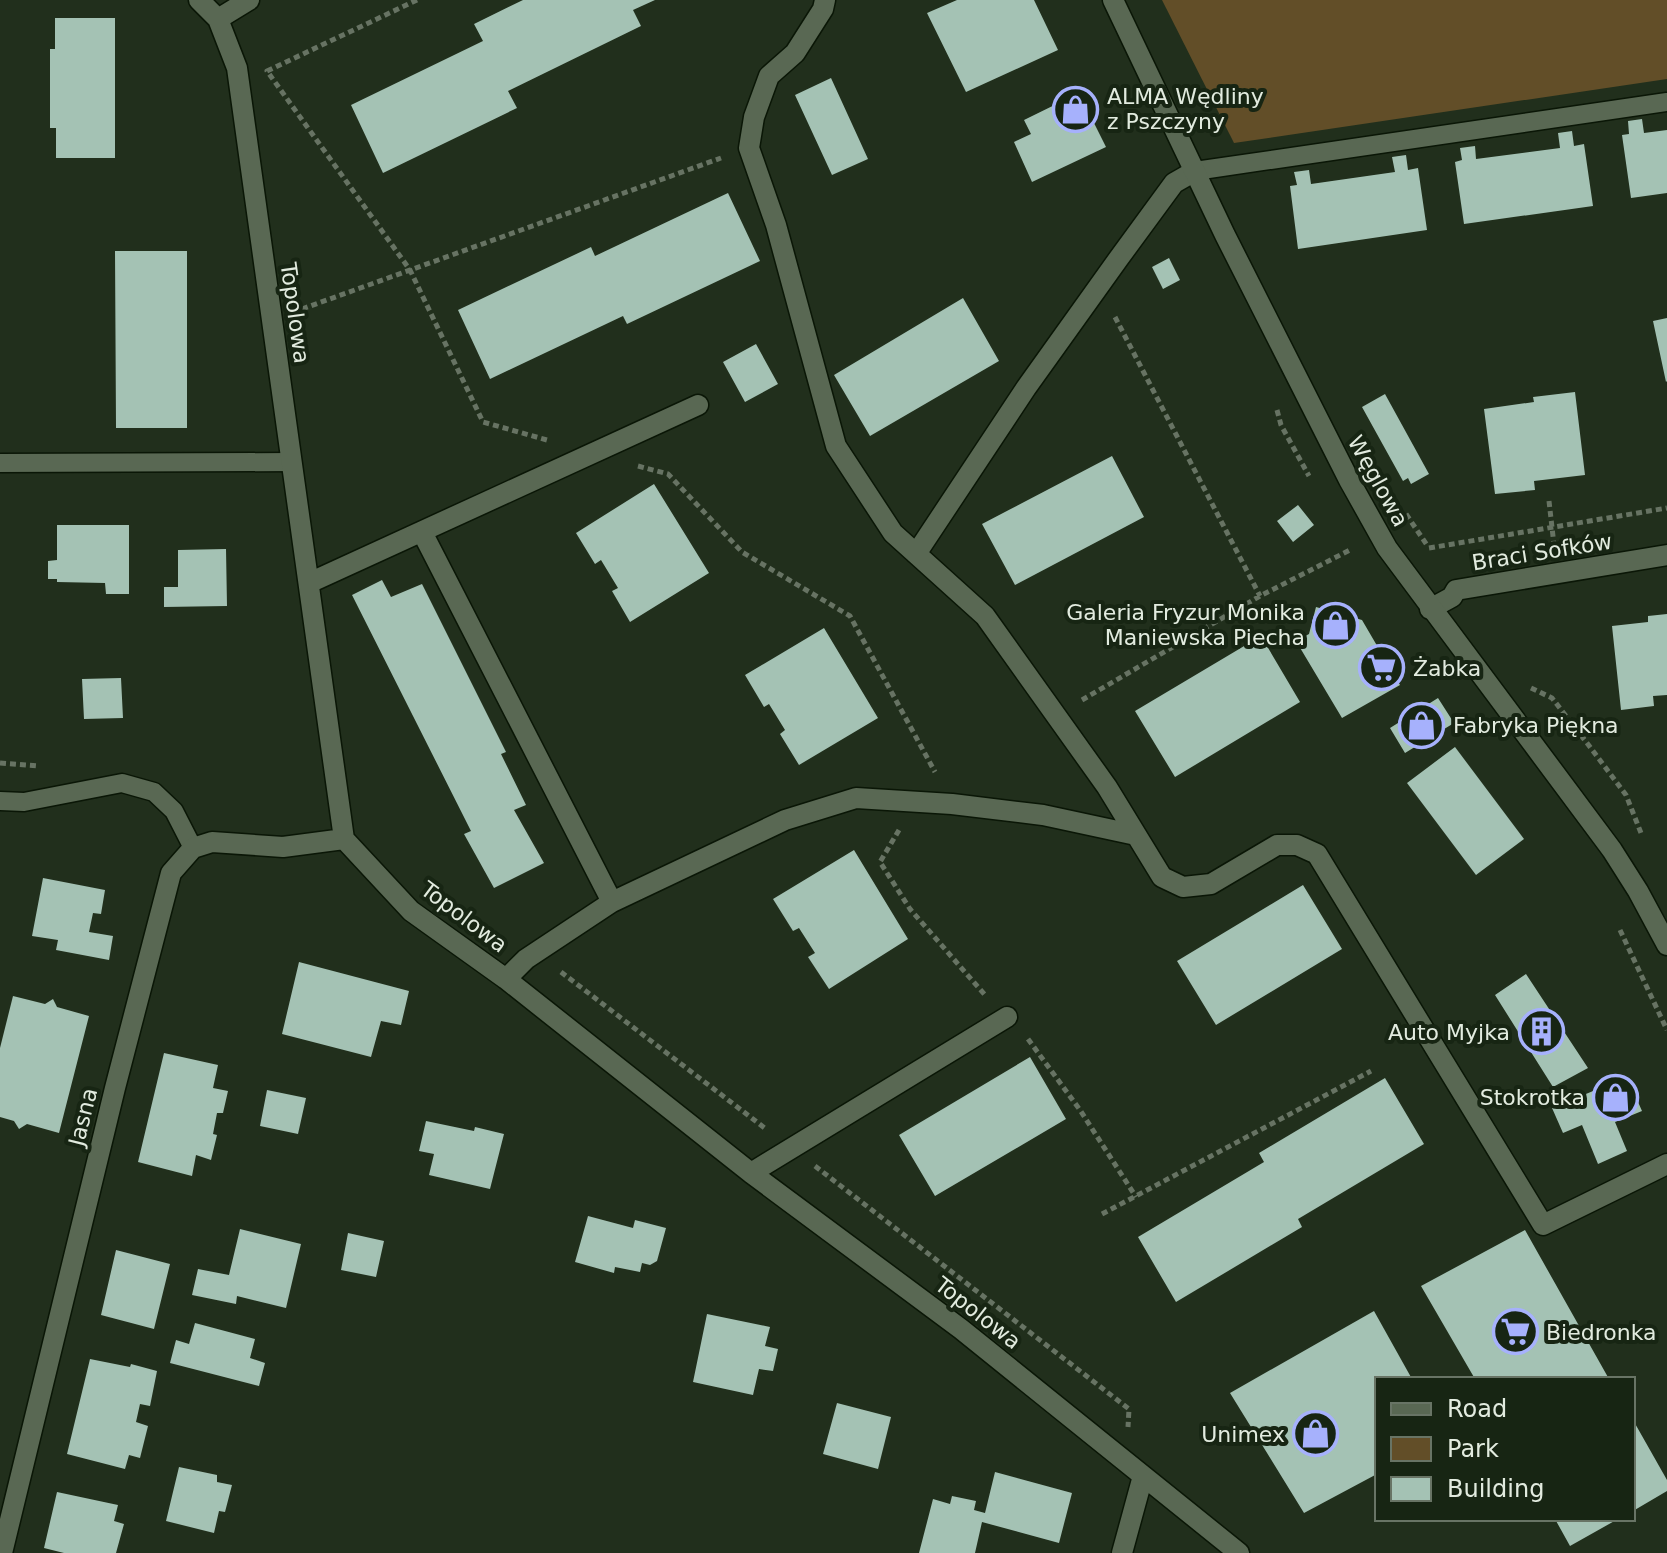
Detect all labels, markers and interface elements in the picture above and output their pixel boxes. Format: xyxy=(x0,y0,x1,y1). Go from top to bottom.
place label: ALMA Wędliny z Pszczyny xyxy=(1107,84,1264,134)
shop icon: ALMA Wędliny z Pszczyny xyxy=(1052,85,1100,133)
street label: Topolowa xyxy=(275,260,314,365)
street label: Węglowa xyxy=(1343,431,1413,531)
street label: Braci Sofków xyxy=(1470,529,1614,575)
place label: Galeria Fryzur Monika Maniewska Piecha xyxy=(1066,600,1305,650)
shop icon: Galeria Fryzur Monika Maniewska Piecha xyxy=(1312,601,1360,649)
supermarket icon: Żabka xyxy=(1358,644,1406,692)
place label: Żabka xyxy=(1413,656,1481,681)
shop icon: Fabryka Piękna xyxy=(1398,701,1446,749)
place label: Fabryka Piękna xyxy=(1453,713,1619,738)
street label: Topolowa xyxy=(415,876,512,958)
building icon: Auto Myjka xyxy=(1517,1008,1565,1056)
place label: Auto Myjka xyxy=(1388,1020,1510,1045)
shop icon: Stokrotka xyxy=(1592,1073,1640,1121)
street label: Jasna xyxy=(63,1085,102,1151)
place label: Stokrotka xyxy=(1480,1085,1585,1110)
street label: Topolowa xyxy=(929,1271,1026,1354)
supermarket icon: Biedronka xyxy=(1491,1308,1539,1356)
place label: Biedronka xyxy=(1546,1320,1657,1345)
legend xyxy=(1375,1377,1635,1521)
text: Road xyxy=(1447,1395,1507,1423)
shop icon: Unimex xyxy=(1292,1410,1340,1458)
place label: Unimex xyxy=(1201,1422,1285,1447)
text: Park xyxy=(1447,1435,1499,1463)
text: Building xyxy=(1447,1475,1544,1503)

